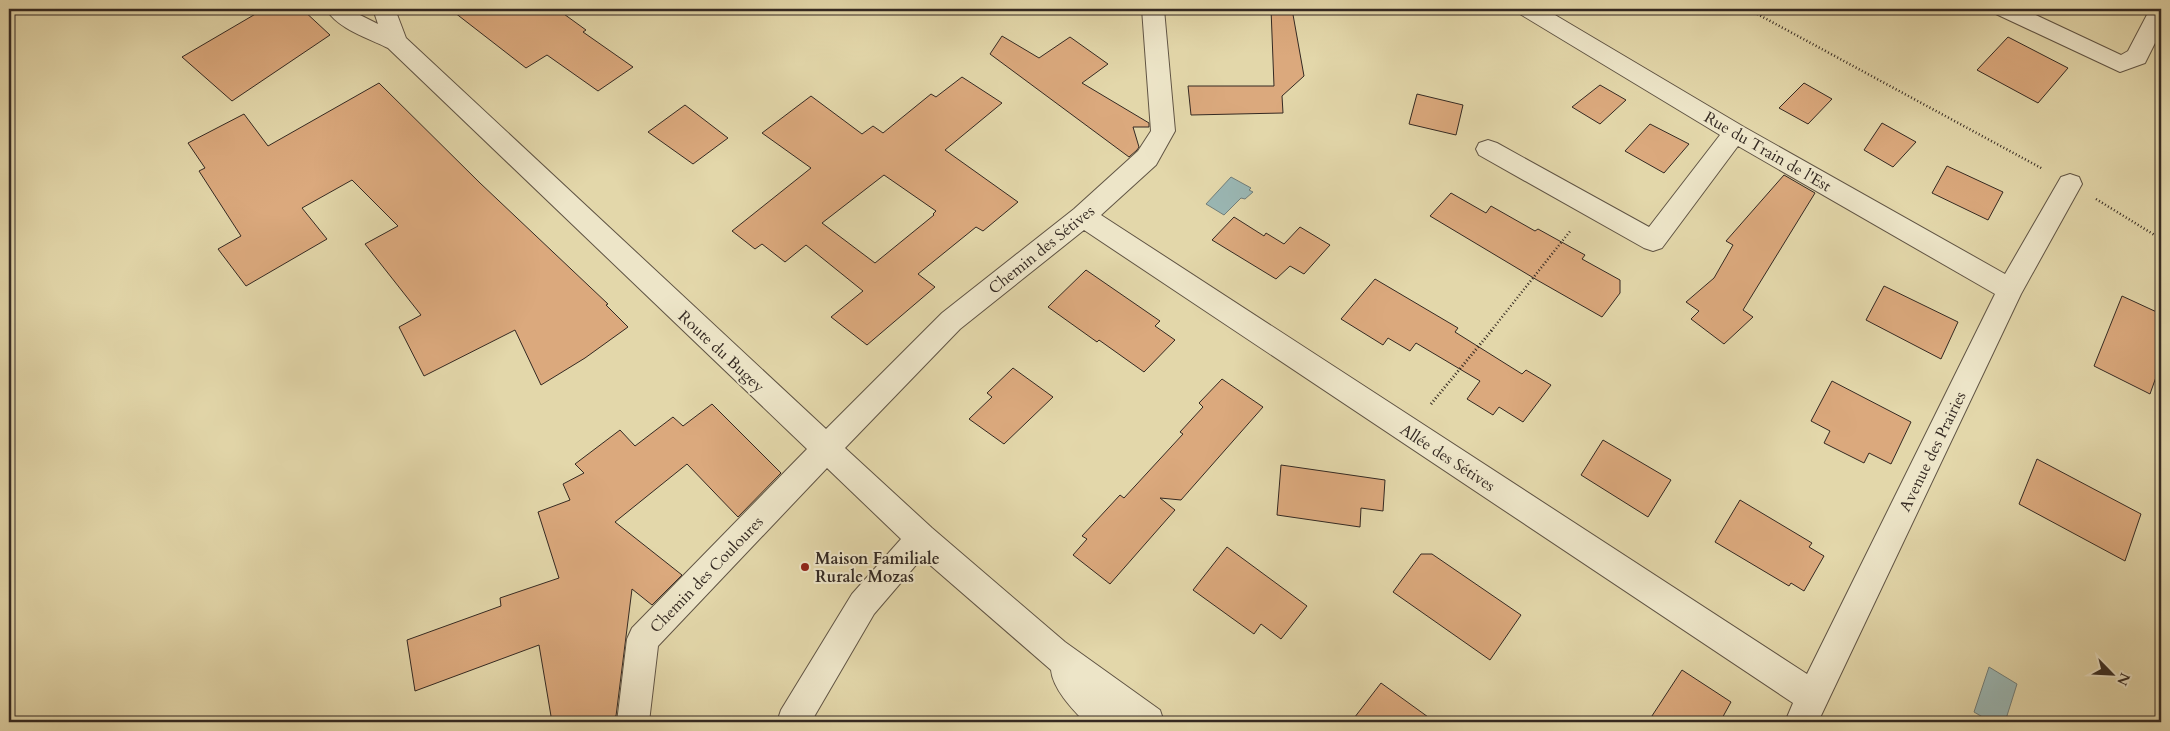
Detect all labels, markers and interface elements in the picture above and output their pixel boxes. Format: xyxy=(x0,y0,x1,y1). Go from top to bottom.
street label: Rue du Train de l'Est xyxy=(1700,106,1835,197)
street label: Chemin des Sétives xyxy=(984,200,1099,299)
street label: Route du Bugey xyxy=(673,306,770,398)
street label: Avenue des Prairies xyxy=(1894,388,1972,515)
street label: Allée des Sétives xyxy=(1396,419,1499,497)
street label: Chemin des Couloures xyxy=(645,511,768,638)
place label: Maison Familiale Rurale Mozas xyxy=(815,548,940,588)
marker: Maison Familiale Rurale Mozas xyxy=(799,561,811,573)
north arrow xyxy=(2088,648,2138,698)
text: N xyxy=(2112,670,2135,689)

